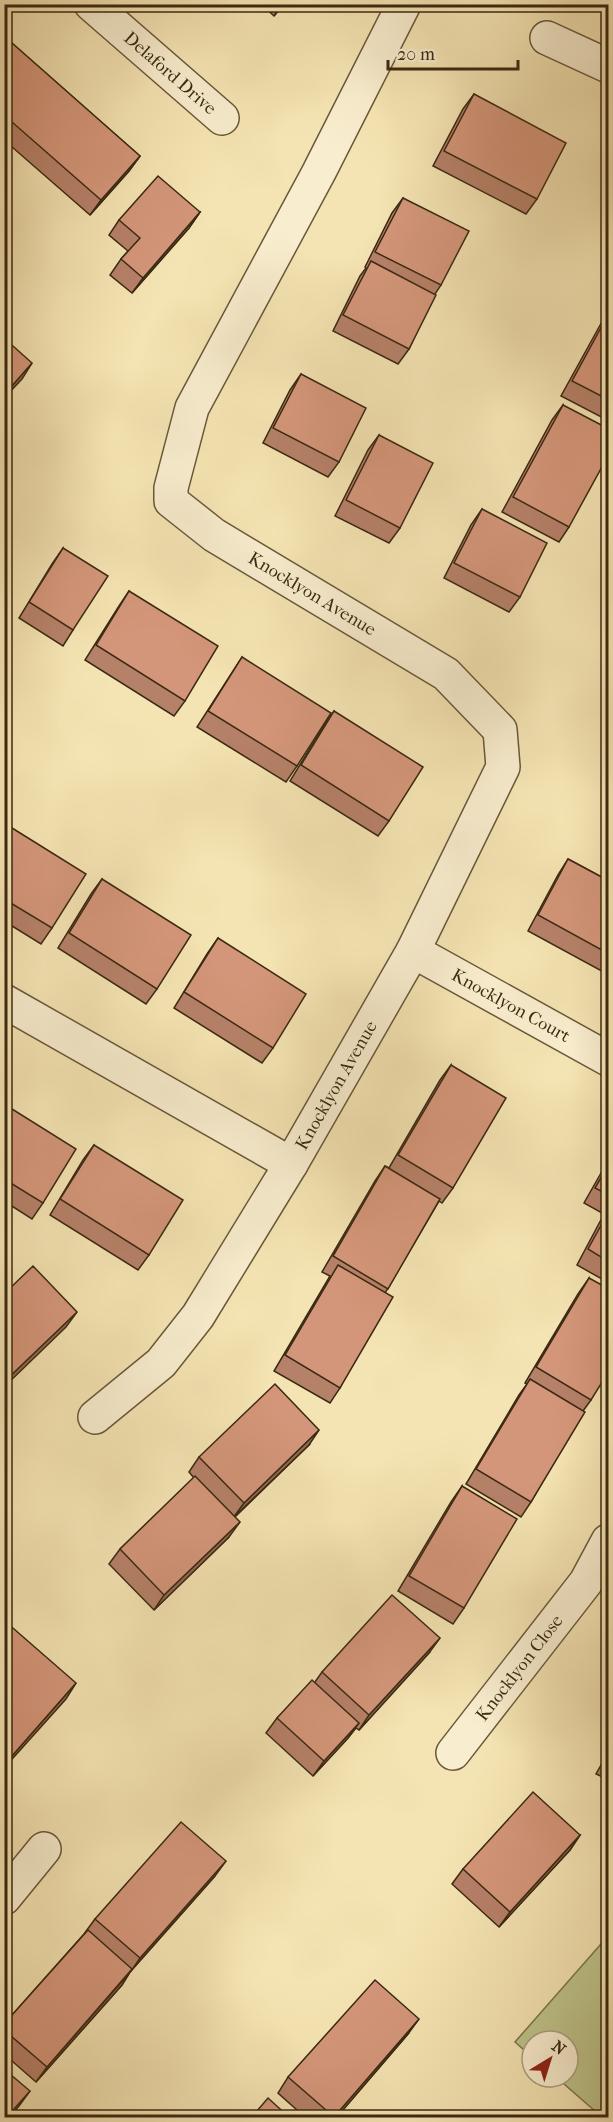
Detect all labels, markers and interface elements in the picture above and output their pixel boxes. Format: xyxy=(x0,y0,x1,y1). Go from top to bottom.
street label: Delaford Drive xyxy=(120,27,221,119)
scale bar xyxy=(388,33,518,71)
text: 20 m xyxy=(397,44,435,65)
street label: Knocklyon Avenue xyxy=(244,548,380,640)
street label: Knocklyon Court xyxy=(448,964,574,1047)
street label: Knocklyon Avenue xyxy=(291,1017,381,1153)
street label: Knocklyon Close xyxy=(472,1610,567,1725)
north arrow xyxy=(520,2029,580,2089)
text: N xyxy=(548,2036,570,2059)

